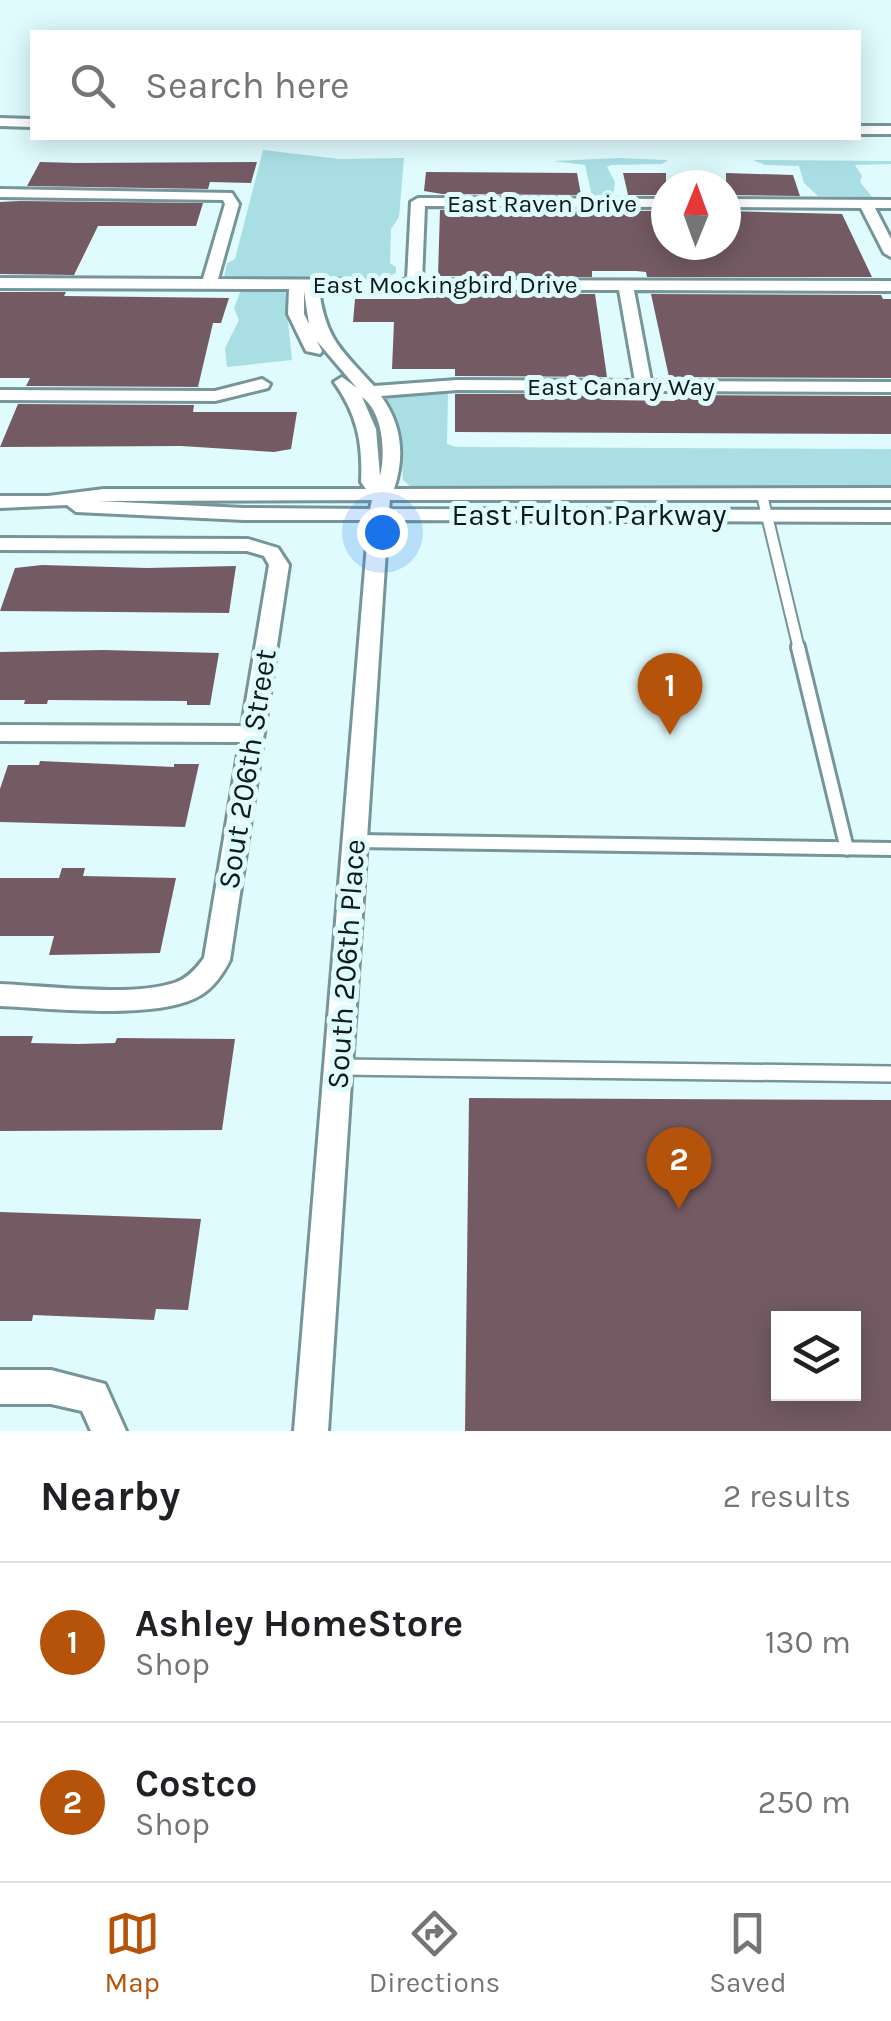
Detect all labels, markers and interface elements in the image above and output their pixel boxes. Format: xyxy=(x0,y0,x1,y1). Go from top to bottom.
search box xyxy=(30,30,861,140)
icon: search xyxy=(65,58,120,113)
text: Search here xyxy=(145,63,349,108)
north arrow xyxy=(651,170,741,260)
street label: East Raven Drive xyxy=(447,189,637,218)
street label: East Mockingbird Drive xyxy=(312,270,578,299)
street label: East Canary Way xyxy=(527,372,715,401)
street label: East Fulton Parkway xyxy=(451,497,727,533)
your location xyxy=(357,507,408,558)
street label: Sout 206th Street xyxy=(210,647,284,891)
pin: 1 xyxy=(638,652,702,735)
street label: South 206th Place xyxy=(319,838,373,1090)
pin: 2 xyxy=(646,1126,712,1209)
map controls xyxy=(771,1311,861,1401)
button: layers xyxy=(771,1311,861,1401)
text: Nearby xyxy=(40,1471,180,1521)
text: 2 results xyxy=(723,1478,851,1515)
text: Ashley HomeStore xyxy=(135,1601,463,1646)
text: 1 xyxy=(67,1624,78,1661)
text: 130 m xyxy=(765,1624,851,1661)
text: Shop xyxy=(135,1646,210,1683)
text: Costco xyxy=(135,1761,257,1806)
text: 2 xyxy=(63,1784,82,1821)
text: 250 m xyxy=(758,1784,851,1821)
text: Shop xyxy=(135,1806,210,1843)
tab: Map xyxy=(104,1906,160,1999)
tab: Directions xyxy=(369,1906,500,1999)
tab: Saved xyxy=(709,1906,787,1999)

